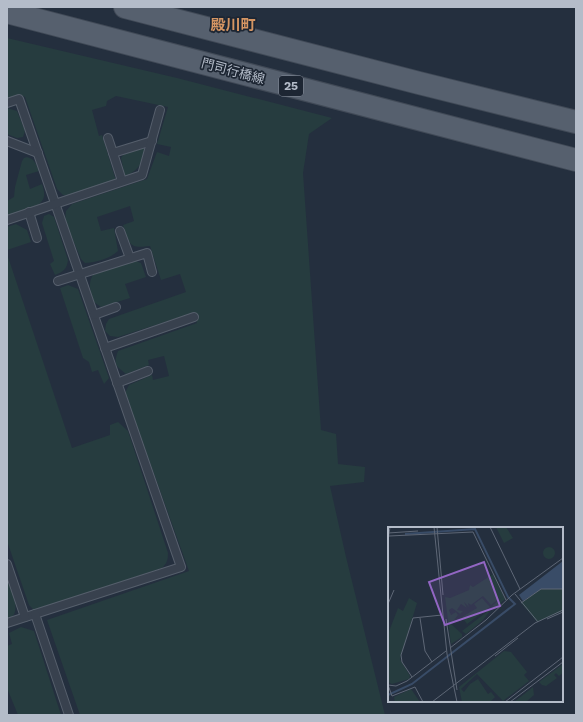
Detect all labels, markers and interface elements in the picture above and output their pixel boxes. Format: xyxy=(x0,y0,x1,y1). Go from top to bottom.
district label: 殿川町 xyxy=(210,16,256,34)
street label: 門司行橋線 xyxy=(200,55,266,87)
road number: 25 xyxy=(279,76,303,96)
inset map xyxy=(388,527,563,702)

